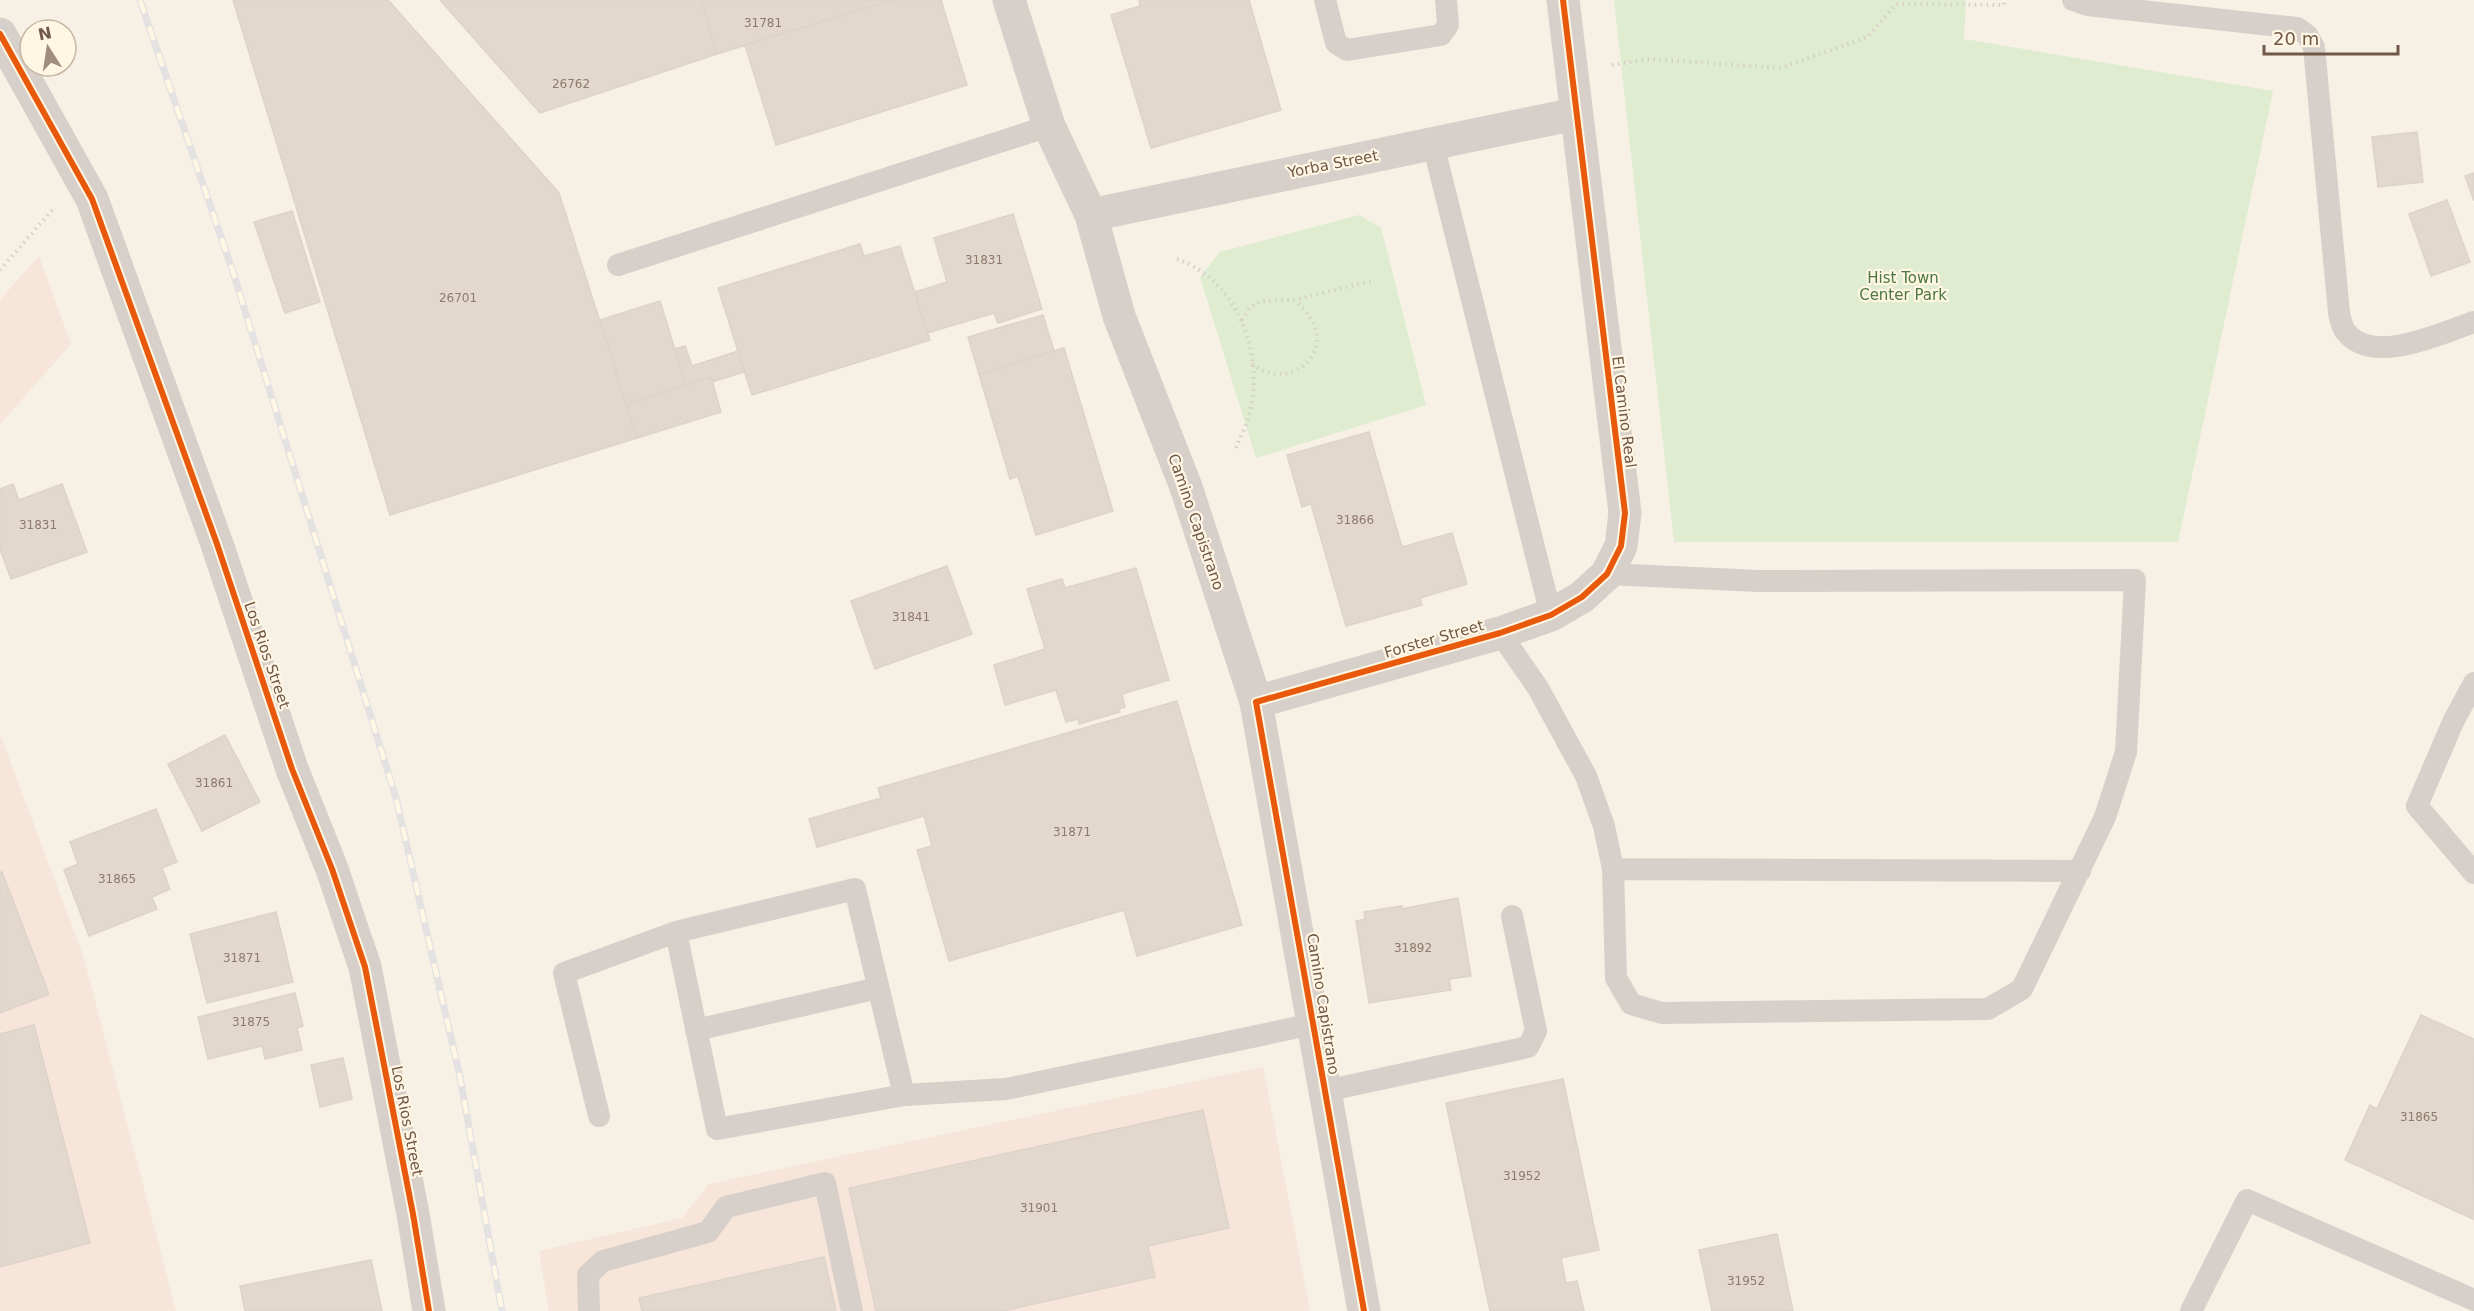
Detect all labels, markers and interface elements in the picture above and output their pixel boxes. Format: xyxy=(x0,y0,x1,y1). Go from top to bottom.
house number: 31781 xyxy=(744,16,782,30)
north arrow xyxy=(18,18,78,78)
scale bar xyxy=(2264,18,2398,56)
text: N xyxy=(36,23,54,45)
text: 20 m xyxy=(2273,28,2319,49)
house number: 26762 xyxy=(552,77,590,91)
street label: Yorba Street xyxy=(1285,146,1380,182)
house number: 31831 xyxy=(965,253,1003,267)
park label: Hist Town Center Park xyxy=(1859,269,1947,304)
house number: 26701 xyxy=(439,291,477,305)
street label: El Camino Real xyxy=(1608,355,1640,469)
street label: Camino Capistrano xyxy=(1164,451,1228,593)
house number: 31866 xyxy=(1336,513,1374,527)
house number: 31831 xyxy=(19,518,57,532)
street label: Los Rios Street xyxy=(240,599,294,711)
house number: 31841 xyxy=(892,610,930,624)
street label: Forster Street xyxy=(1382,616,1486,662)
house number: 31861 xyxy=(195,776,233,790)
house number: 31871 xyxy=(1053,825,1091,839)
house number: 31865 xyxy=(98,872,136,886)
street label: Camino Capistrano xyxy=(1303,932,1343,1076)
house number: 31892 xyxy=(1394,941,1432,955)
house number: 31871 xyxy=(223,951,261,965)
house number: 31875 xyxy=(232,1015,270,1029)
street label: Los Rios Street xyxy=(387,1064,427,1178)
house number: 31865 xyxy=(2400,1110,2438,1124)
house number: 31952 xyxy=(1503,1169,1541,1183)
house number: 31901 xyxy=(1020,1201,1058,1215)
house number: 31952 xyxy=(1727,1274,1765,1288)

